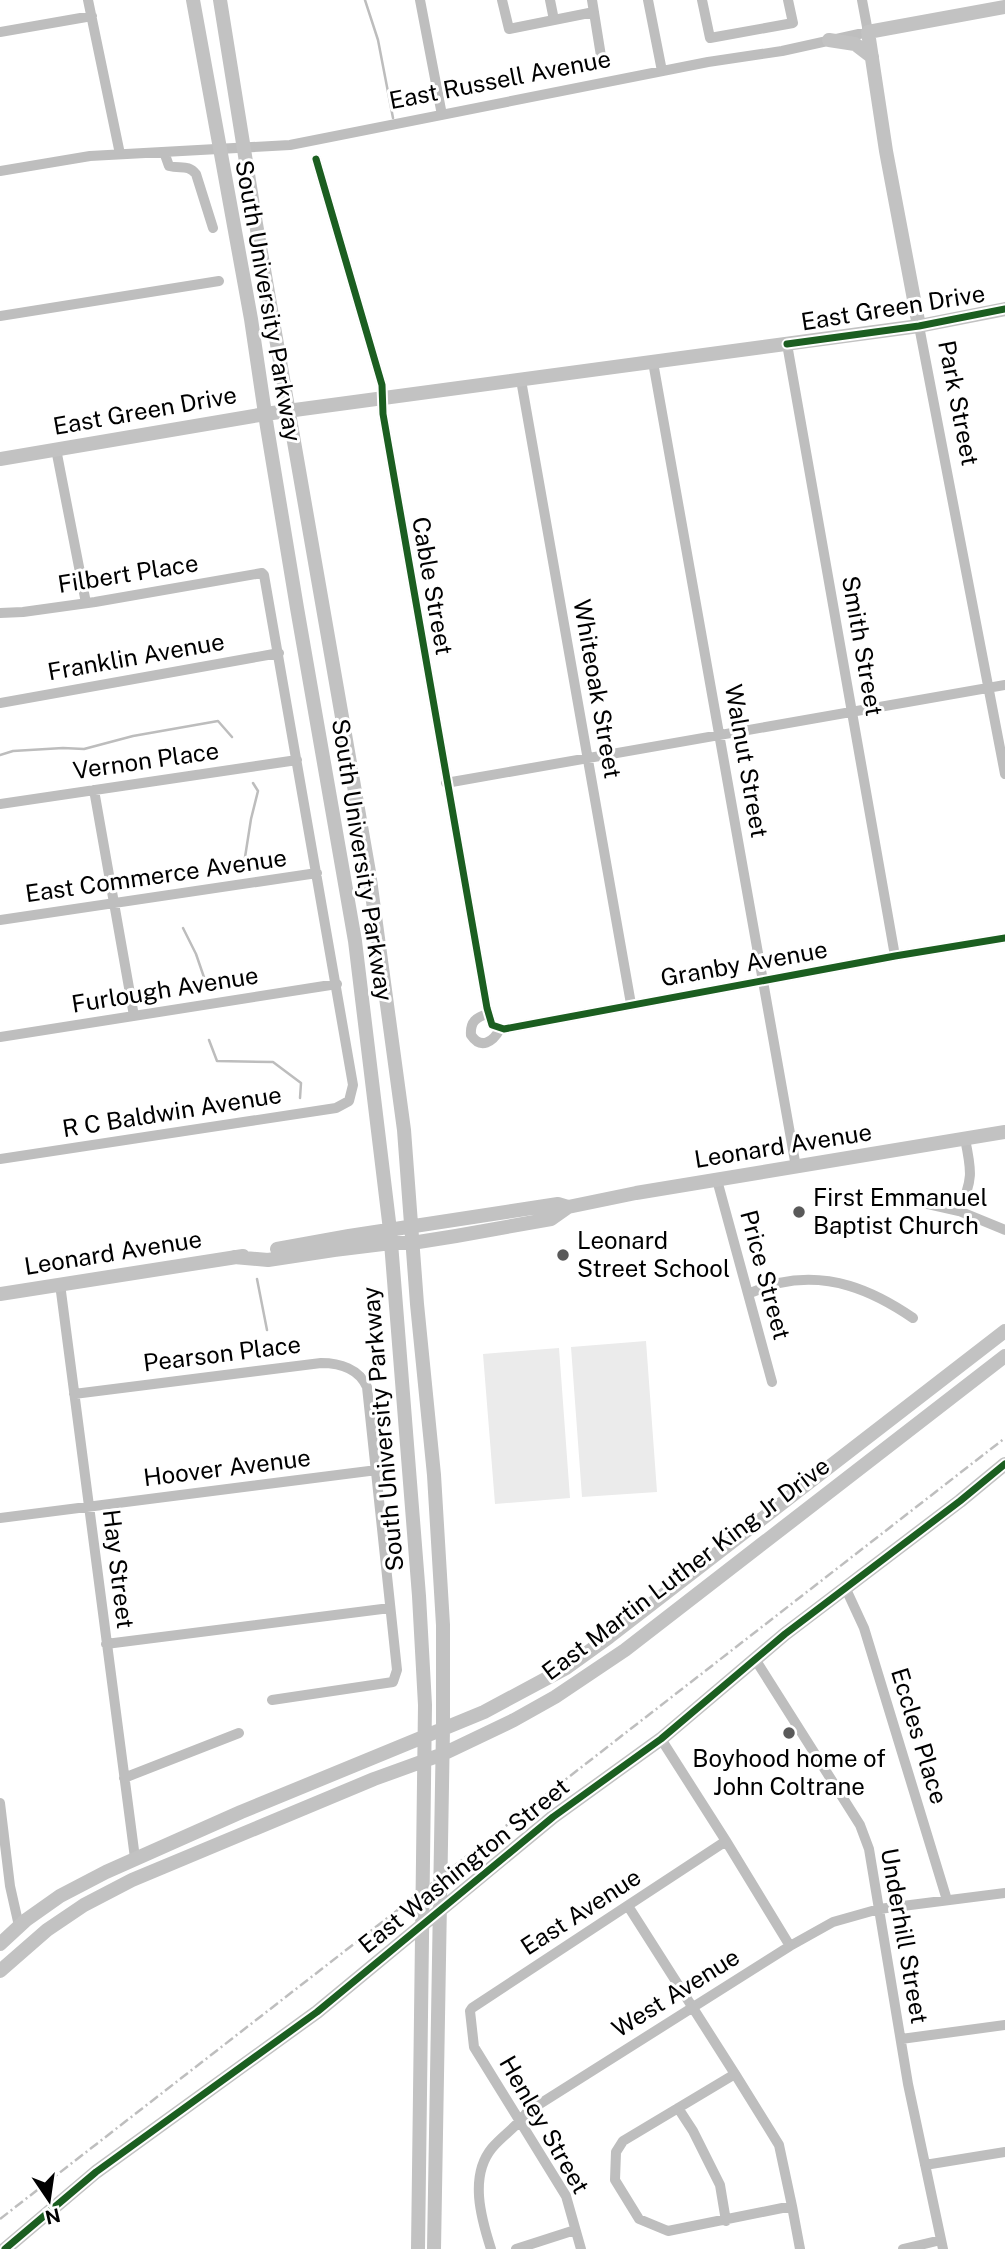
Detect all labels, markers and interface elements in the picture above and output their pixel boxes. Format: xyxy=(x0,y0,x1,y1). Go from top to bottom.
street label: East Russell Avenue xyxy=(387,44,613,114)
street label: South University Parkway xyxy=(230,158,308,444)
street label: East Green Drive xyxy=(799,279,987,335)
street label: Park Street xyxy=(933,338,985,468)
street label: East Green Drive xyxy=(51,380,239,440)
street label: Cable Street xyxy=(407,514,459,657)
street label: Filbert Place xyxy=(56,548,200,598)
street label: Smith Street xyxy=(837,574,889,718)
street label: Whiteoak Street xyxy=(568,597,628,781)
street label: Franklin Avenue xyxy=(45,627,226,685)
street label: Walnut Street xyxy=(720,682,774,840)
street label: South University Parkway xyxy=(327,717,399,1003)
street label: Vernon Place xyxy=(71,736,221,784)
street label: East Commerce Avenue xyxy=(23,843,289,907)
street label: Granby Avenue xyxy=(658,935,829,991)
street label: Furlough Avenue xyxy=(70,960,260,1018)
street label: R C Baldwin Avenue xyxy=(60,1080,284,1142)
street label: Leonard Avenue xyxy=(692,1117,874,1173)
place label: First Emmanuel Baptist Church xyxy=(813,1183,988,1239)
marker: First Emmanuel Baptist Church xyxy=(791,1204,807,1220)
street label: Price Street xyxy=(735,1207,797,1343)
street label: Leonard Avenue xyxy=(22,1224,204,1280)
place label: Leonard Street School xyxy=(577,1226,730,1282)
marker: Leonard Street School xyxy=(555,1247,571,1263)
street label: South University Parkway xyxy=(356,1285,408,1573)
street label: Pearson Place xyxy=(141,1329,302,1377)
street label: Hoover Avenue xyxy=(142,1443,312,1491)
street label: East Martin Luther King Jr Drive xyxy=(536,1451,835,1685)
street label: Hay Street xyxy=(98,1508,140,1630)
street label: Eccles Place xyxy=(886,1664,954,1807)
marker: Boyhood home of John Coltrane xyxy=(781,1725,797,1741)
place label: Boyhood home of John Coltrane xyxy=(692,1744,886,1800)
street label: East Washington Street xyxy=(352,1772,574,1959)
street label: Underhill Street xyxy=(876,1846,934,2026)
street label: East Avenue xyxy=(515,1862,646,1960)
street label: West Avenue xyxy=(607,1942,744,2042)
street label: Henley Street xyxy=(494,2051,596,2198)
north arrow xyxy=(14,2165,84,2235)
text: N xyxy=(43,2204,63,2229)

